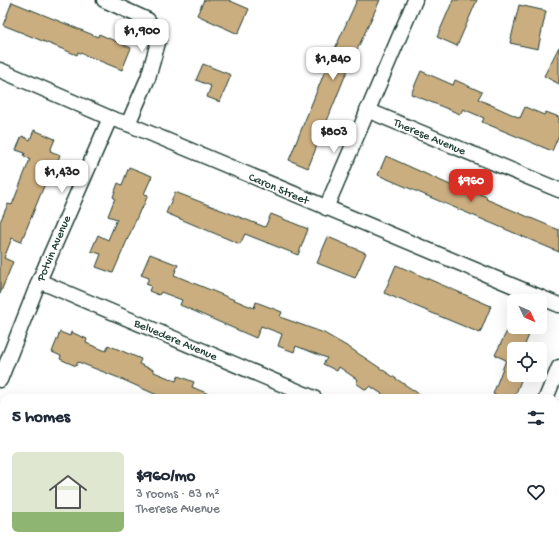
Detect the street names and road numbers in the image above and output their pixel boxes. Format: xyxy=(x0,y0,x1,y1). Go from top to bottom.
street label: Therese Avenue xyxy=(390,116,468,160)
street label: Caron Street xyxy=(246,171,312,209)
street label: Potvin Avenue xyxy=(34,213,75,285)
street label: Belvedere Avenue xyxy=(131,317,220,365)

